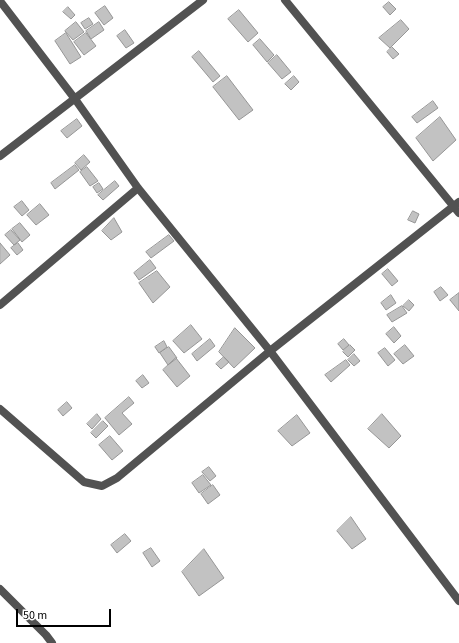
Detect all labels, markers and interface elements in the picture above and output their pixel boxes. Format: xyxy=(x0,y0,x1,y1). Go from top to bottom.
scale bar xyxy=(18,601,113,627)
text: 50 m xyxy=(23,607,47,624)

